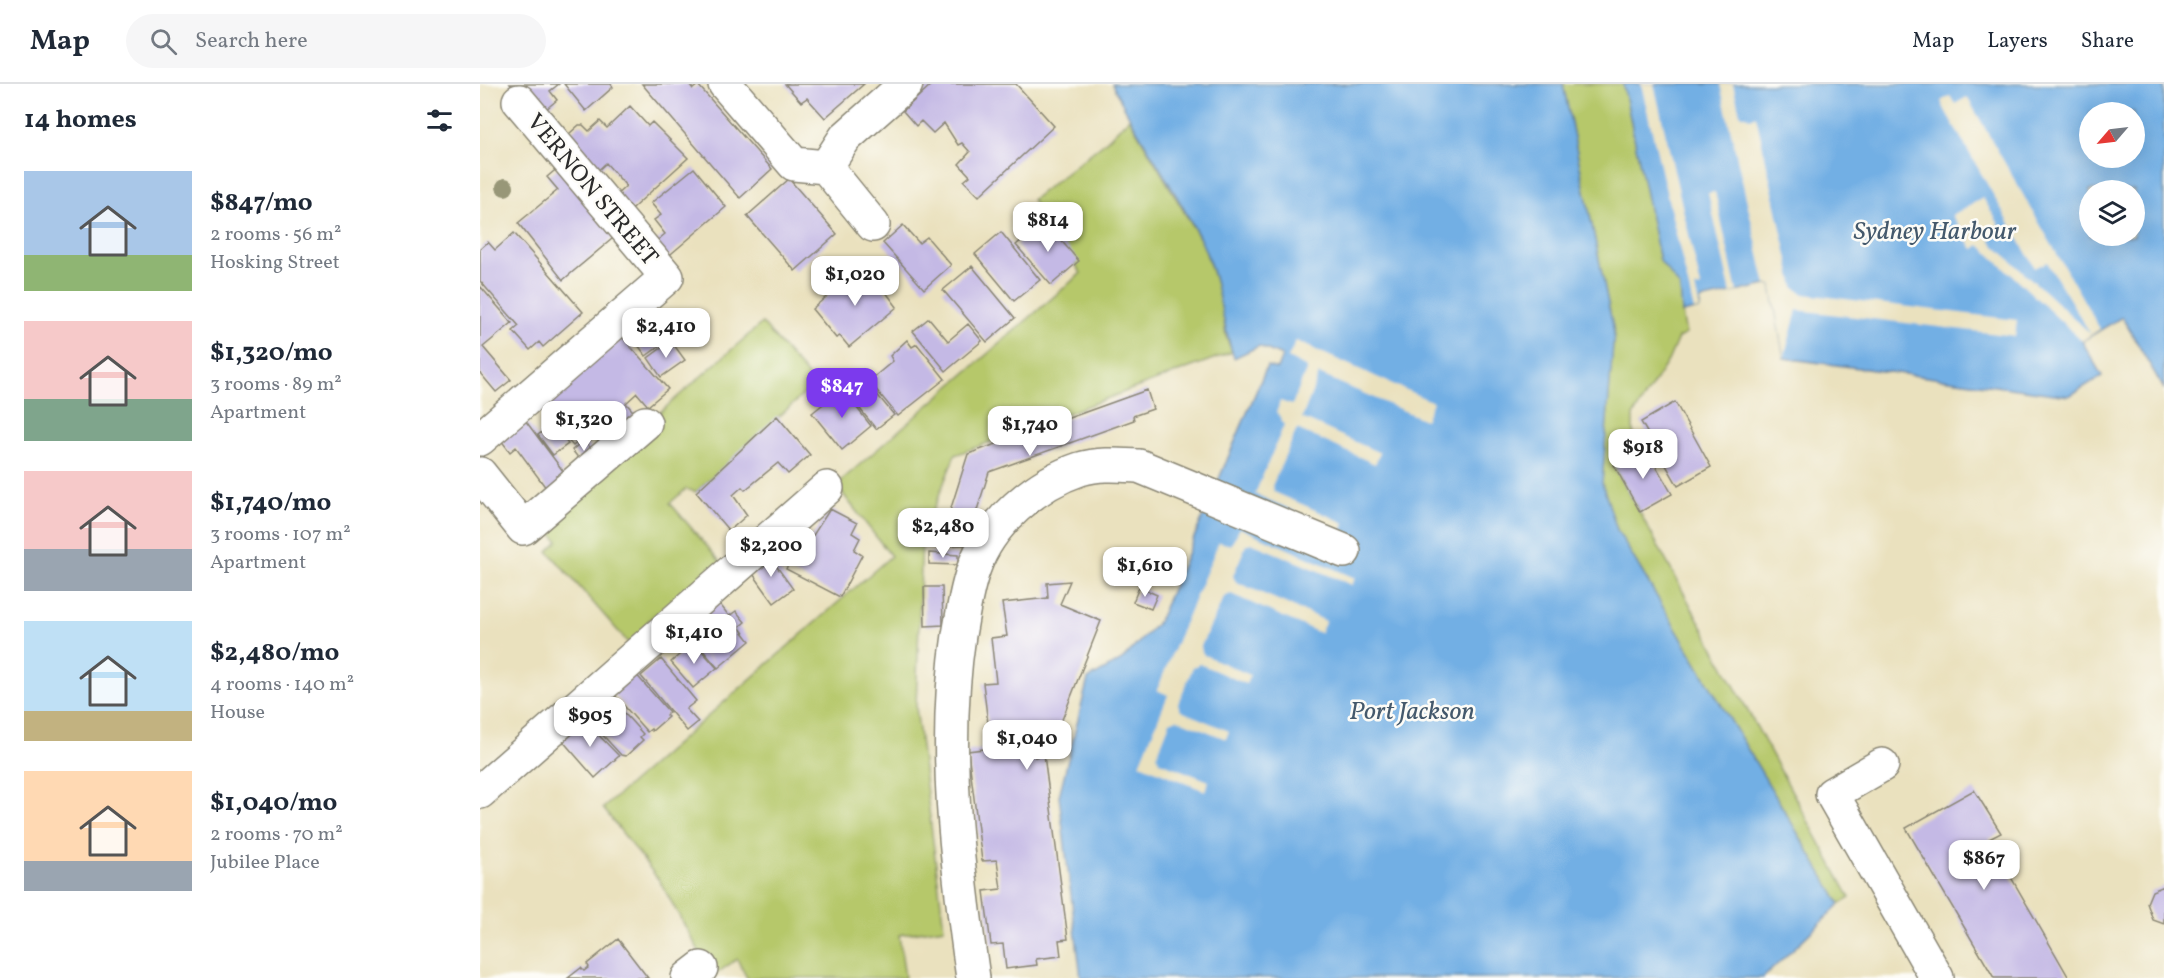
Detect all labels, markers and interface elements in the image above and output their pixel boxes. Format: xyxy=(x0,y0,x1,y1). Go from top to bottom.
search box xyxy=(126,14,546,68)
text: Map xyxy=(30,22,90,61)
icon: search xyxy=(147,25,180,58)
text: Search here xyxy=(195,26,308,57)
text: Map xyxy=(1912,27,1954,56)
text: Layers xyxy=(1987,27,2048,56)
text: Share xyxy=(2081,27,2134,56)
text: 14 homes xyxy=(24,102,137,138)
north arrow xyxy=(2079,102,2145,168)
map controls xyxy=(2079,102,2145,246)
icon: filters xyxy=(423,104,456,137)
street label: VERNON STREET xyxy=(517,107,665,274)
button: layers xyxy=(2079,180,2145,246)
text: $847/mo xyxy=(210,185,313,221)
icon: home xyxy=(72,195,144,267)
pin: $814 xyxy=(1012,202,1084,253)
text: $814 xyxy=(1027,207,1069,235)
water label: Sydney Harbour xyxy=(1854,214,2017,250)
text: 2 rooms · 56 m² xyxy=(210,221,341,249)
text: Hosking Street xyxy=(210,249,340,277)
pin: $1,020 xyxy=(806,256,904,307)
text: $1,020 xyxy=(825,261,885,289)
pin: $2,410 xyxy=(617,308,715,359)
text: $2,410 xyxy=(636,313,696,341)
text: $1,320/mo xyxy=(210,335,333,371)
icon: home xyxy=(72,345,144,417)
pin: $847 xyxy=(806,368,878,419)
text: 3 rooms · 89 m² xyxy=(210,371,342,399)
text: $847 xyxy=(820,373,864,401)
text: Apartment xyxy=(210,399,306,427)
pin: $1,320 xyxy=(535,401,633,452)
text: $1,320 xyxy=(555,406,613,434)
pin: $1,740 xyxy=(981,406,1079,457)
text: $1,740 xyxy=(1002,411,1058,439)
pin: $918 xyxy=(1607,429,1679,480)
text: $918 xyxy=(1622,434,1664,462)
text: $1,740/mo xyxy=(210,485,331,521)
icon: home xyxy=(72,495,144,567)
pin: $2,480 xyxy=(894,508,992,559)
text: $2,480 xyxy=(912,513,974,541)
text: 3 rooms · 107 m² xyxy=(210,521,351,549)
pin: $2,200 xyxy=(722,527,820,578)
text: $2,200 xyxy=(740,532,802,560)
pin: $1,610 xyxy=(1096,547,1194,598)
text: Apartment xyxy=(210,549,306,577)
text: $1,610 xyxy=(1117,552,1173,580)
pin: $1,410 xyxy=(645,614,743,665)
text: $1,410 xyxy=(665,619,723,647)
text: $2,480/mo xyxy=(210,635,339,671)
icon: home xyxy=(72,645,144,717)
text: 4 rooms · 140 m² xyxy=(210,671,354,699)
water label: Port Jackson xyxy=(1349,694,1475,730)
pin: $905 xyxy=(554,697,626,748)
text: House xyxy=(210,699,265,727)
text: $905 xyxy=(568,702,612,730)
pin: $1,040 xyxy=(978,720,1076,771)
text: $1,040 xyxy=(997,725,1058,753)
text: $1,040/mo xyxy=(210,785,337,821)
icon: home xyxy=(72,795,144,867)
text: 2 rooms · 70 m² xyxy=(210,821,343,849)
pin: $867 xyxy=(1948,840,2020,891)
text: $867 xyxy=(1963,845,2005,873)
text: Jubilee Place xyxy=(210,849,320,877)

